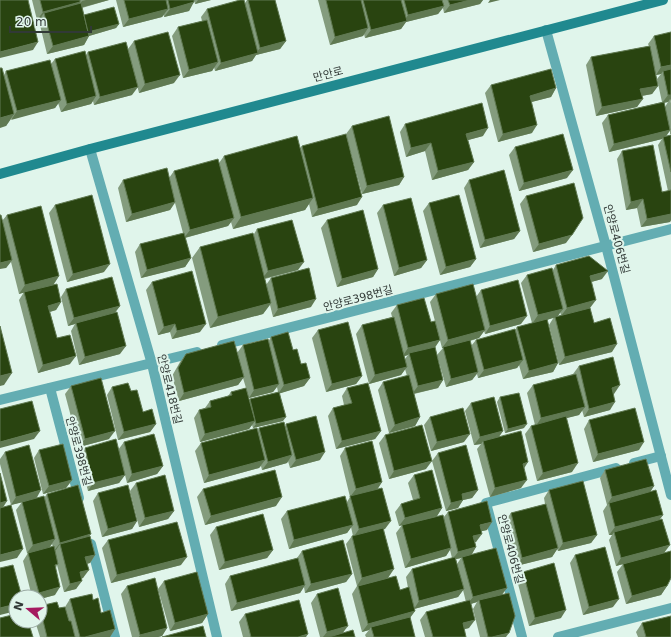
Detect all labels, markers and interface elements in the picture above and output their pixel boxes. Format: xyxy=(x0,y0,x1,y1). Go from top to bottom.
scale bar xyxy=(10,8,91,34)
text: 20 m xyxy=(16,15,47,29)
street label: 만안로 xyxy=(312,64,344,85)
street label: 안양로406번길 xyxy=(601,203,632,275)
street label: 안양로398번길 xyxy=(322,283,394,314)
street label: 안양로418번길 xyxy=(155,353,184,425)
street label: 안양로398번길 xyxy=(63,415,94,487)
street label: 안양로406번길 xyxy=(495,513,526,585)
north arrow xyxy=(8,589,48,629)
text: N xyxy=(11,599,27,612)

